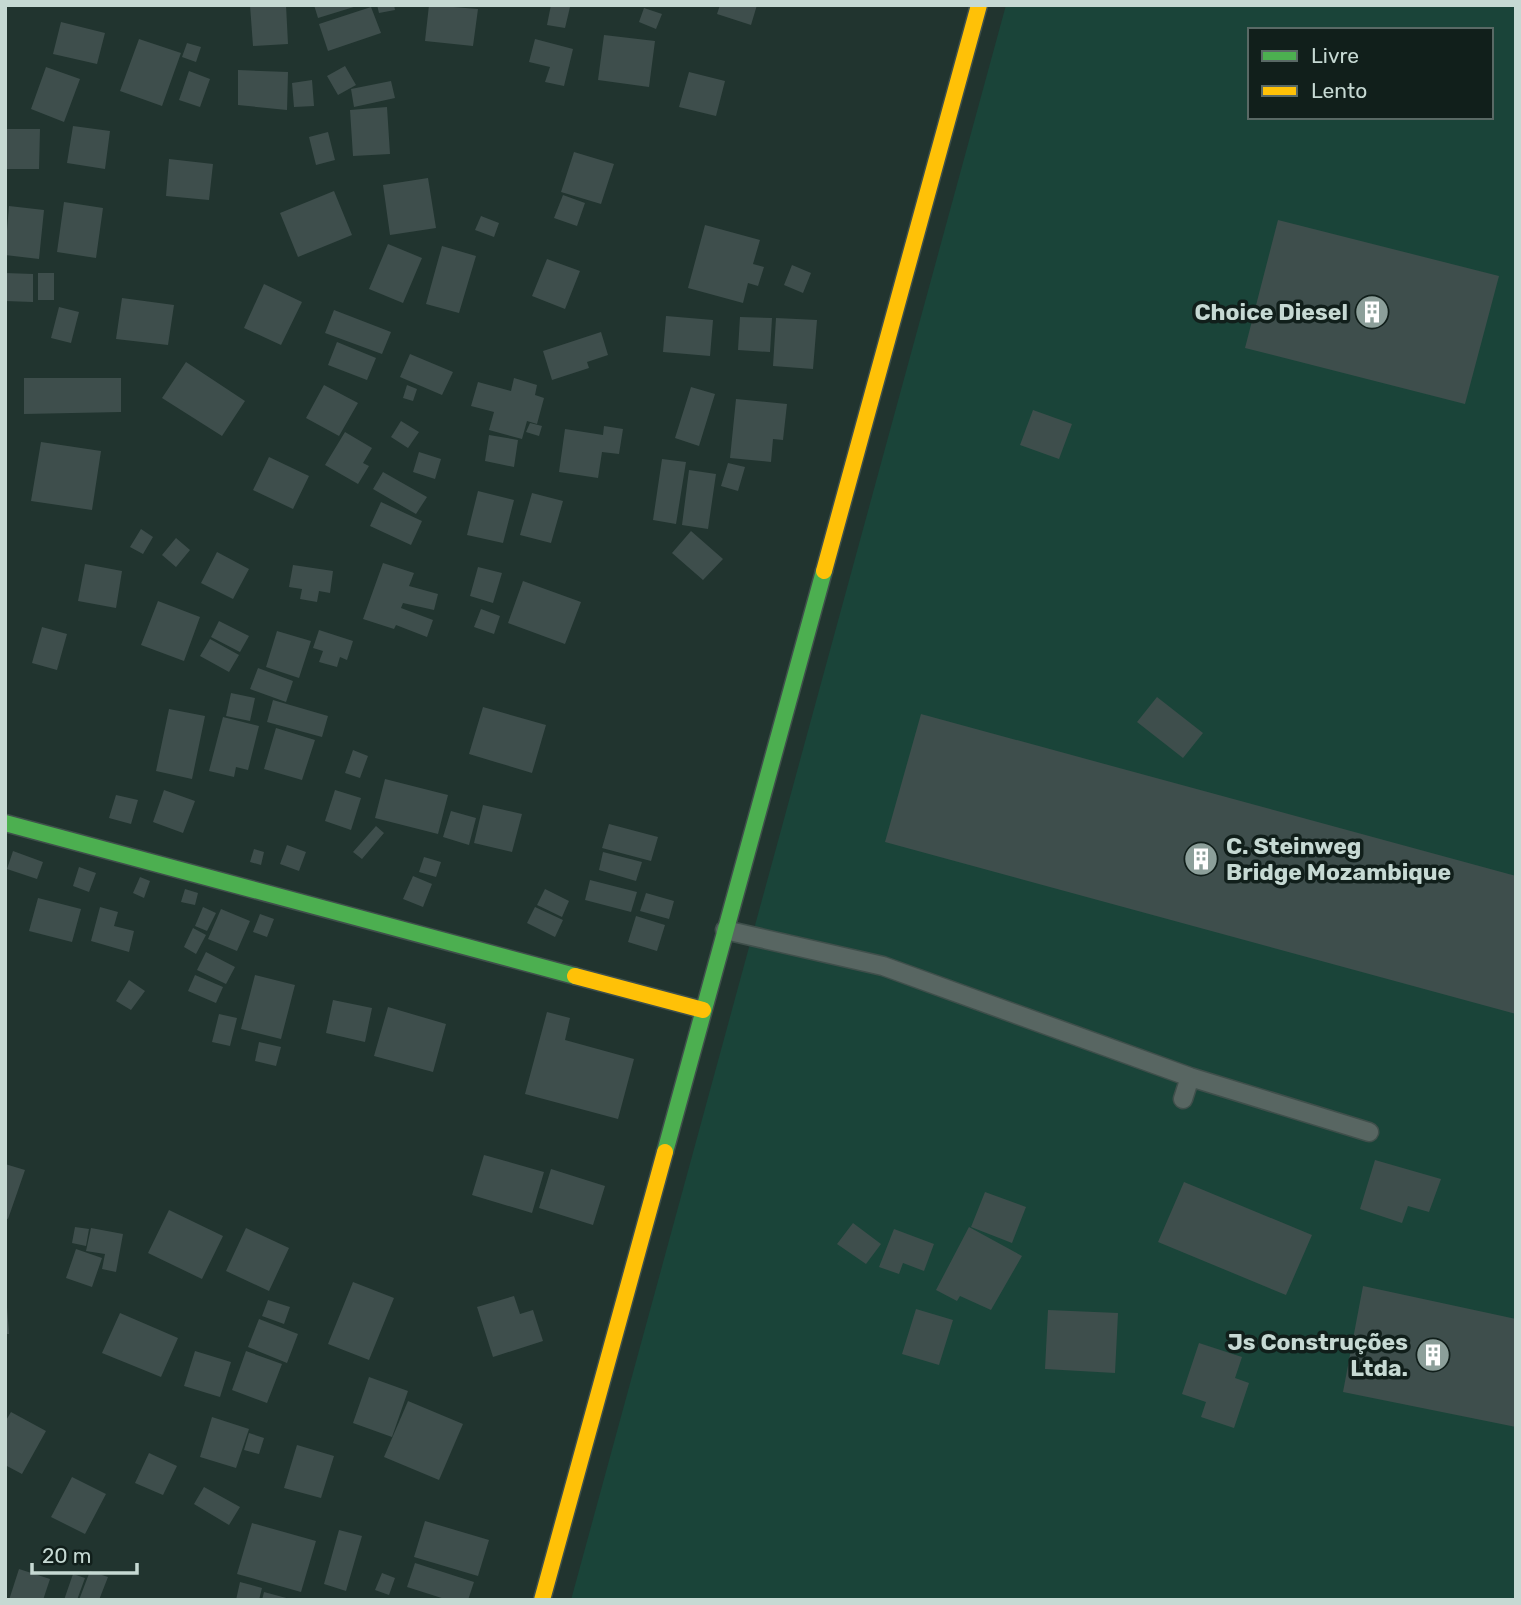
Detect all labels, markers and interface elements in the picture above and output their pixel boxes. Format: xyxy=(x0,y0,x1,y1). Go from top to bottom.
legend xyxy=(1248,28,1493,119)
text: Livre xyxy=(1311,43,1359,68)
text: Lento xyxy=(1311,78,1367,103)
building icon: Choice Diesel xyxy=(1353,293,1391,331)
place label: Choice Diesel xyxy=(1194,298,1348,326)
place label: C. Steinweg Bridge Mozambique xyxy=(1226,832,1451,886)
building icon: C. Steinweg Bridge Mozambique xyxy=(1182,840,1220,878)
place label: Js Construções Ltda. xyxy=(1227,1328,1408,1382)
building icon: Js Construções Ltda. xyxy=(1414,1336,1452,1374)
scale bar xyxy=(32,1532,136,1576)
text: 20 m xyxy=(42,1543,91,1568)

